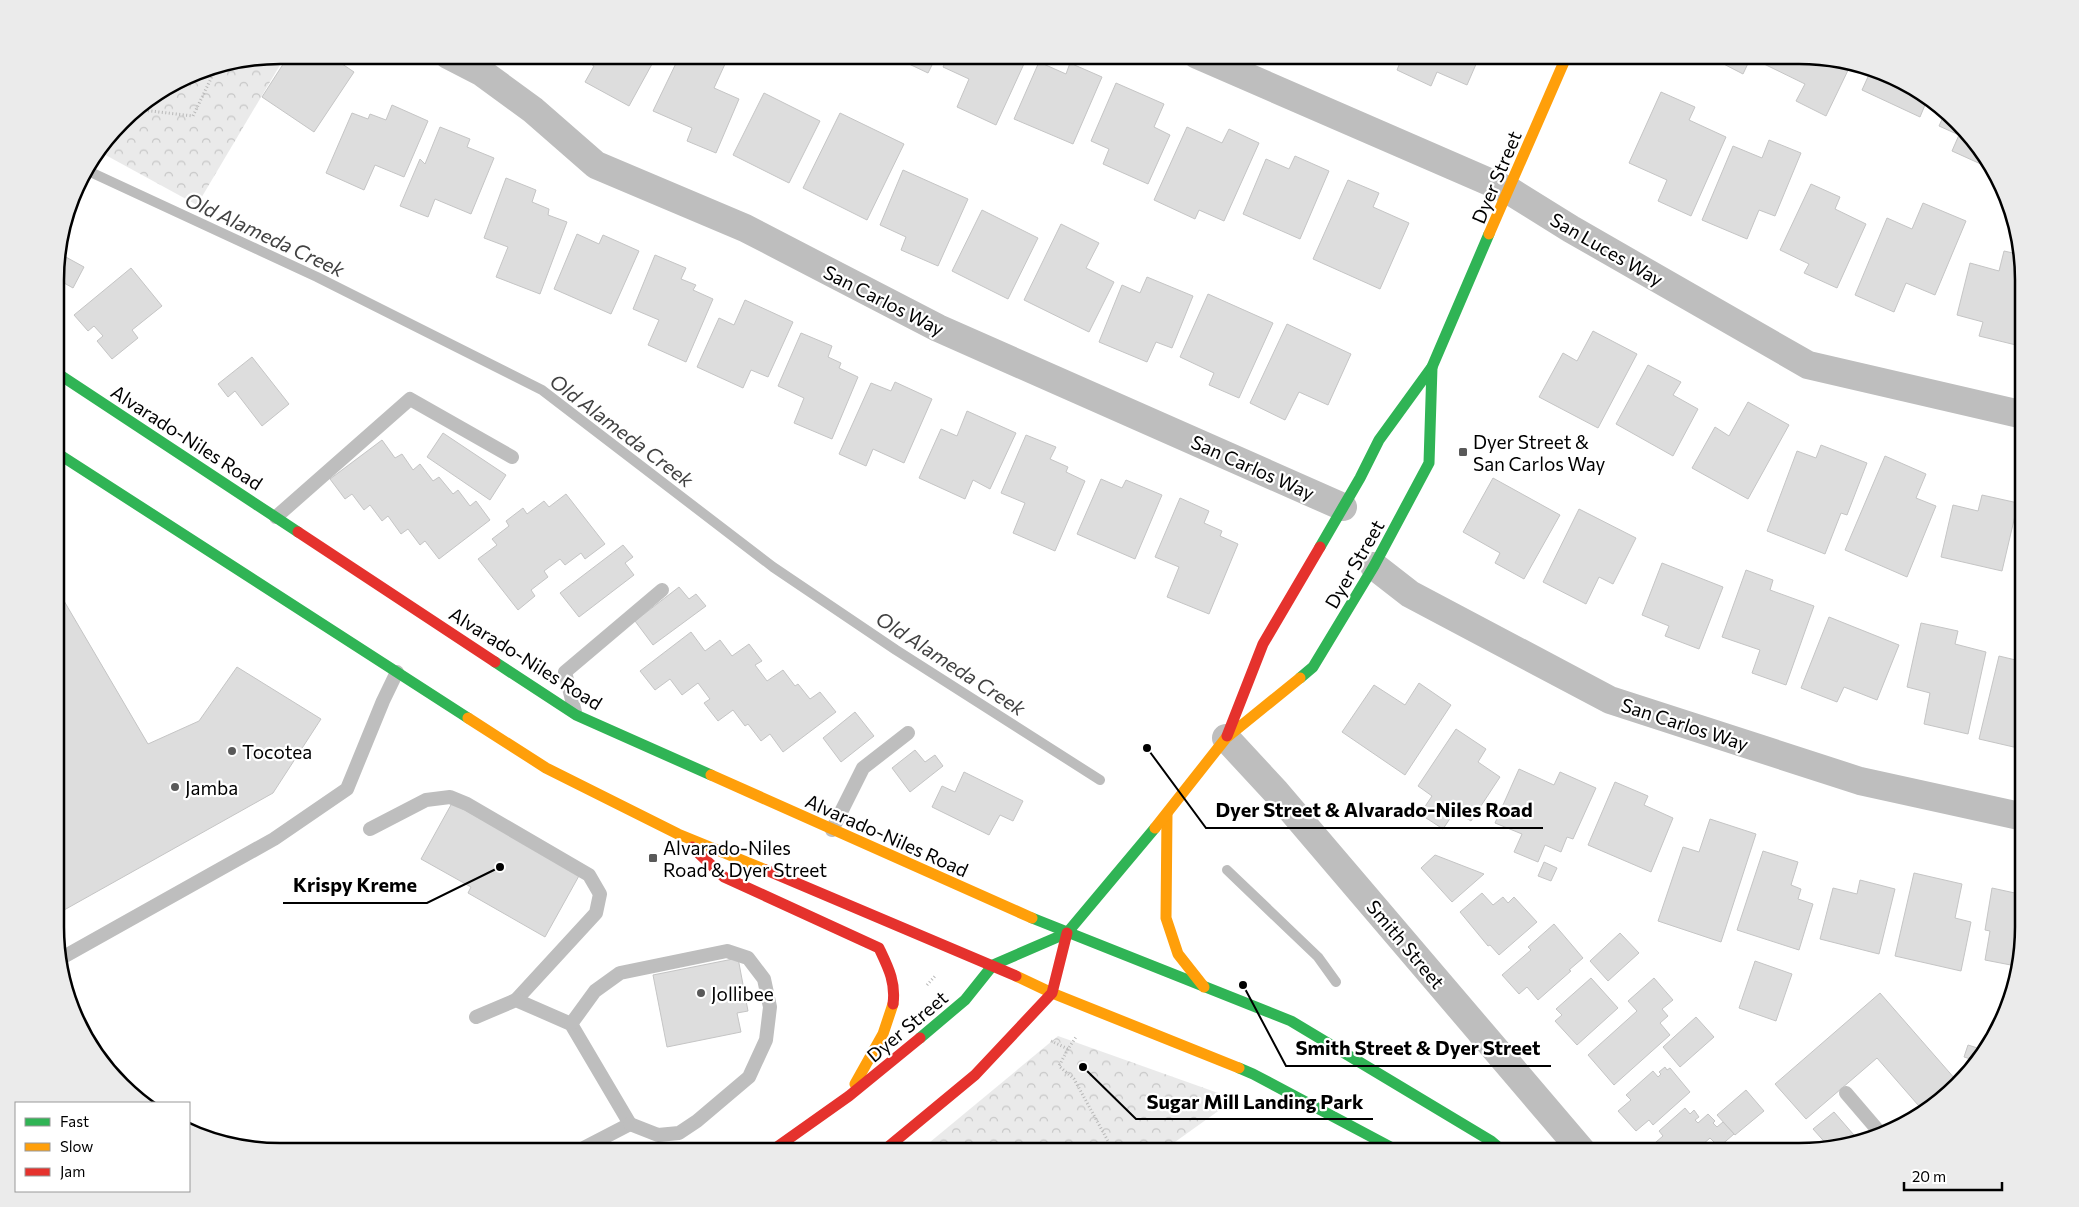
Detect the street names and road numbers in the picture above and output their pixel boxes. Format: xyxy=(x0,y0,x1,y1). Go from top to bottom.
street label: Dyer Street xyxy=(1466,127,1526,227)
street label: San Luces Way xyxy=(1546,207,1668,291)
street label: San Carlos Way xyxy=(820,260,948,340)
street label: Alvarado-Niles Road xyxy=(107,379,267,495)
street label: San Carlos Way xyxy=(1188,430,1318,504)
street label: Dyer Street xyxy=(1319,515,1389,612)
street label: Alvarado-Niles Road xyxy=(445,602,607,714)
street label: San Carlos Way xyxy=(1619,693,1752,755)
street label: Alvarado-Niles Road xyxy=(802,789,972,881)
street label: Smith Street xyxy=(1362,895,1450,993)
street label: Dyer Street xyxy=(862,985,952,1066)

